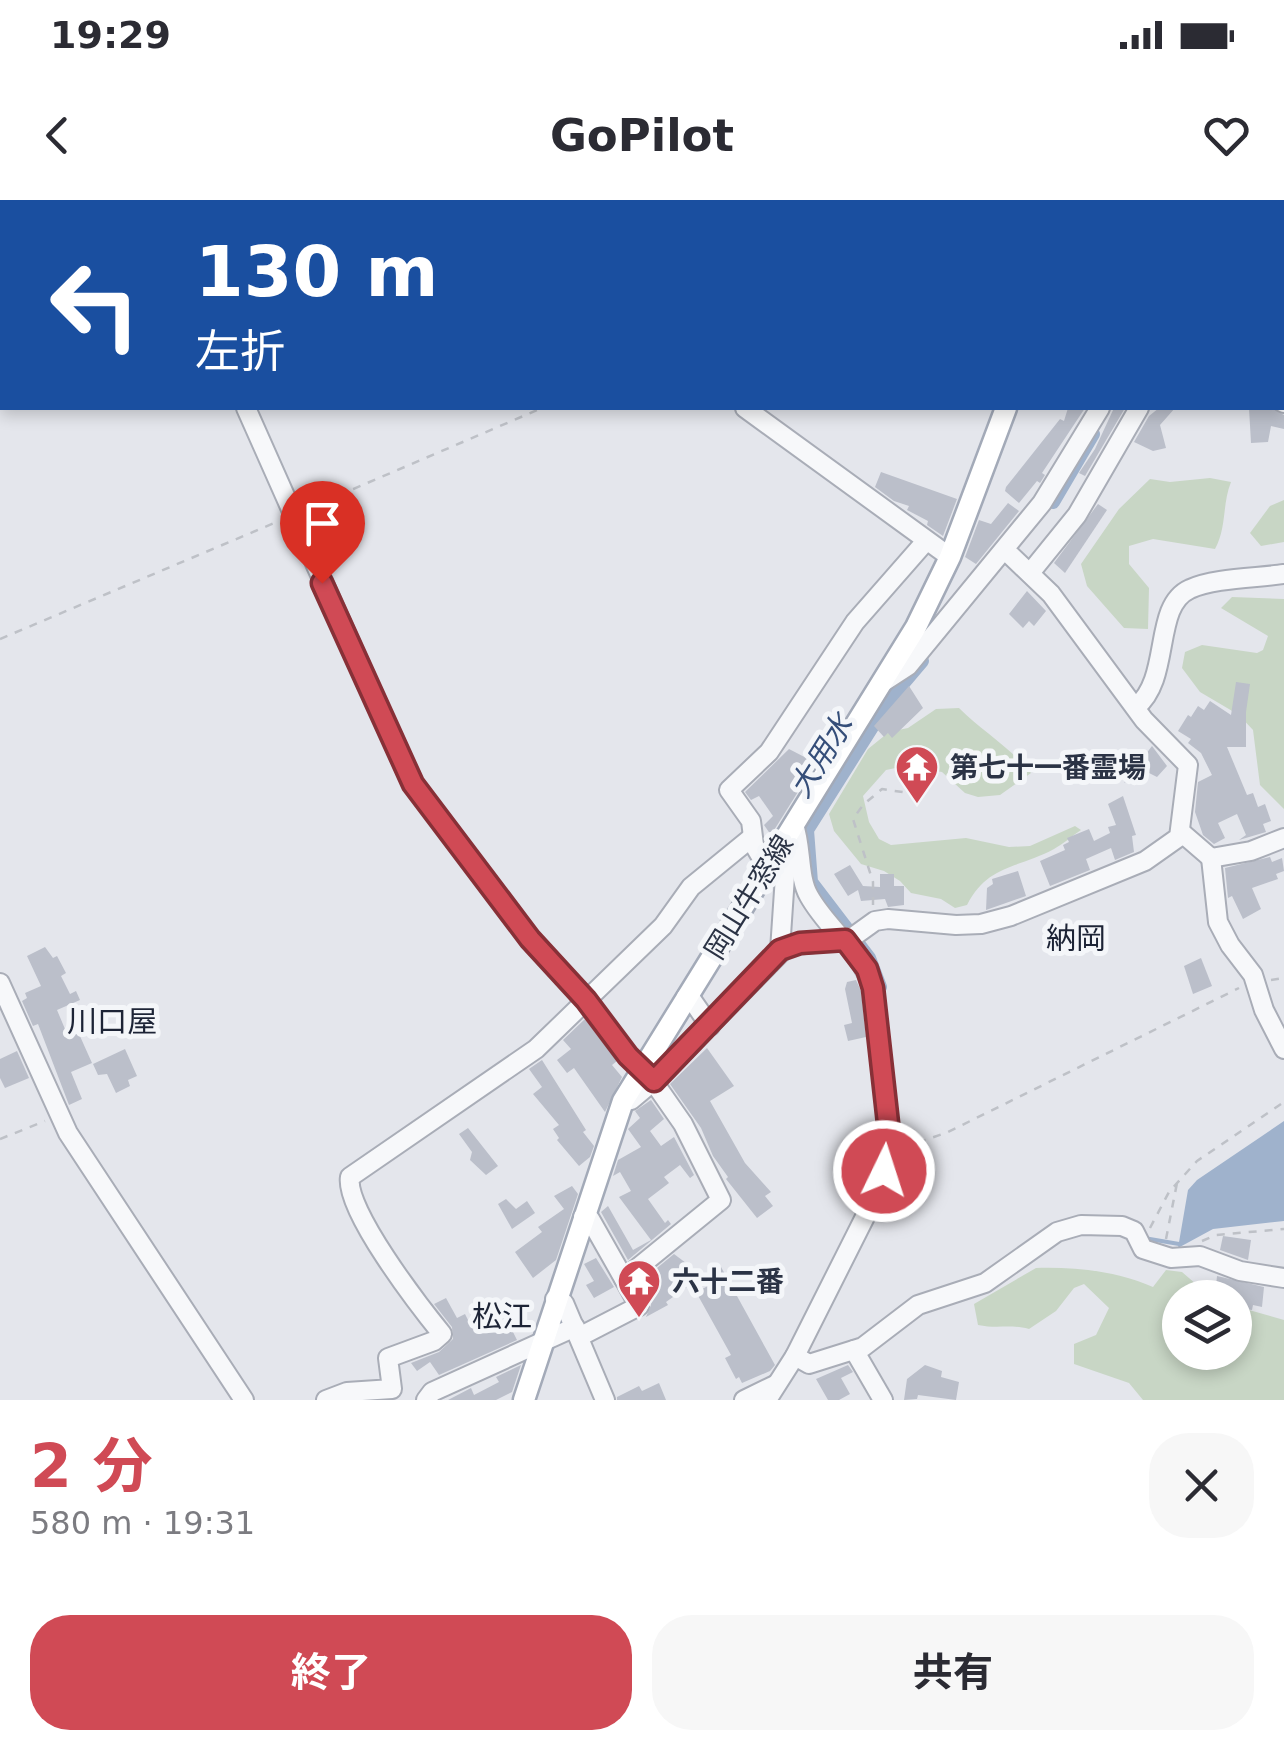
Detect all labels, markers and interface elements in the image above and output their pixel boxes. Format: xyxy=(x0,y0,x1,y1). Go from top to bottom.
text: 19:29 xyxy=(50,13,171,57)
icon: back xyxy=(30,108,85,163)
icon: heart xyxy=(1199,108,1254,163)
text: GoPilot xyxy=(550,109,734,162)
text: 130 m xyxy=(195,231,438,313)
icon: left xyxy=(30,240,160,370)
text: 左折 xyxy=(195,325,285,378)
pin xyxy=(280,481,365,584)
icon: arrive xyxy=(295,496,350,551)
water label: 大用水 xyxy=(782,706,861,803)
temple icon: 第七十一番霊場 xyxy=(894,744,940,805)
place label: 第七十一番霊場 xyxy=(950,751,1146,784)
street label: 岡山牛窓線 xyxy=(698,829,800,965)
district label: 納岡 xyxy=(1046,921,1106,956)
district label: 川口屋 xyxy=(67,1004,157,1039)
position arrow xyxy=(832,1119,936,1223)
temple icon: 六十二番 xyxy=(616,1258,662,1319)
place label: 六十二番 xyxy=(672,1265,784,1298)
map controls xyxy=(1162,1280,1252,1370)
button: layers xyxy=(1162,1280,1252,1370)
district label: 松江 xyxy=(472,1299,532,1334)
text: 2 分 xyxy=(30,1431,153,1501)
button: close xyxy=(1149,1433,1254,1538)
text: 580 m · 19:31 xyxy=(30,1504,255,1542)
button: 終了 xyxy=(30,1615,632,1730)
button: 共有 xyxy=(652,1615,1254,1730)

